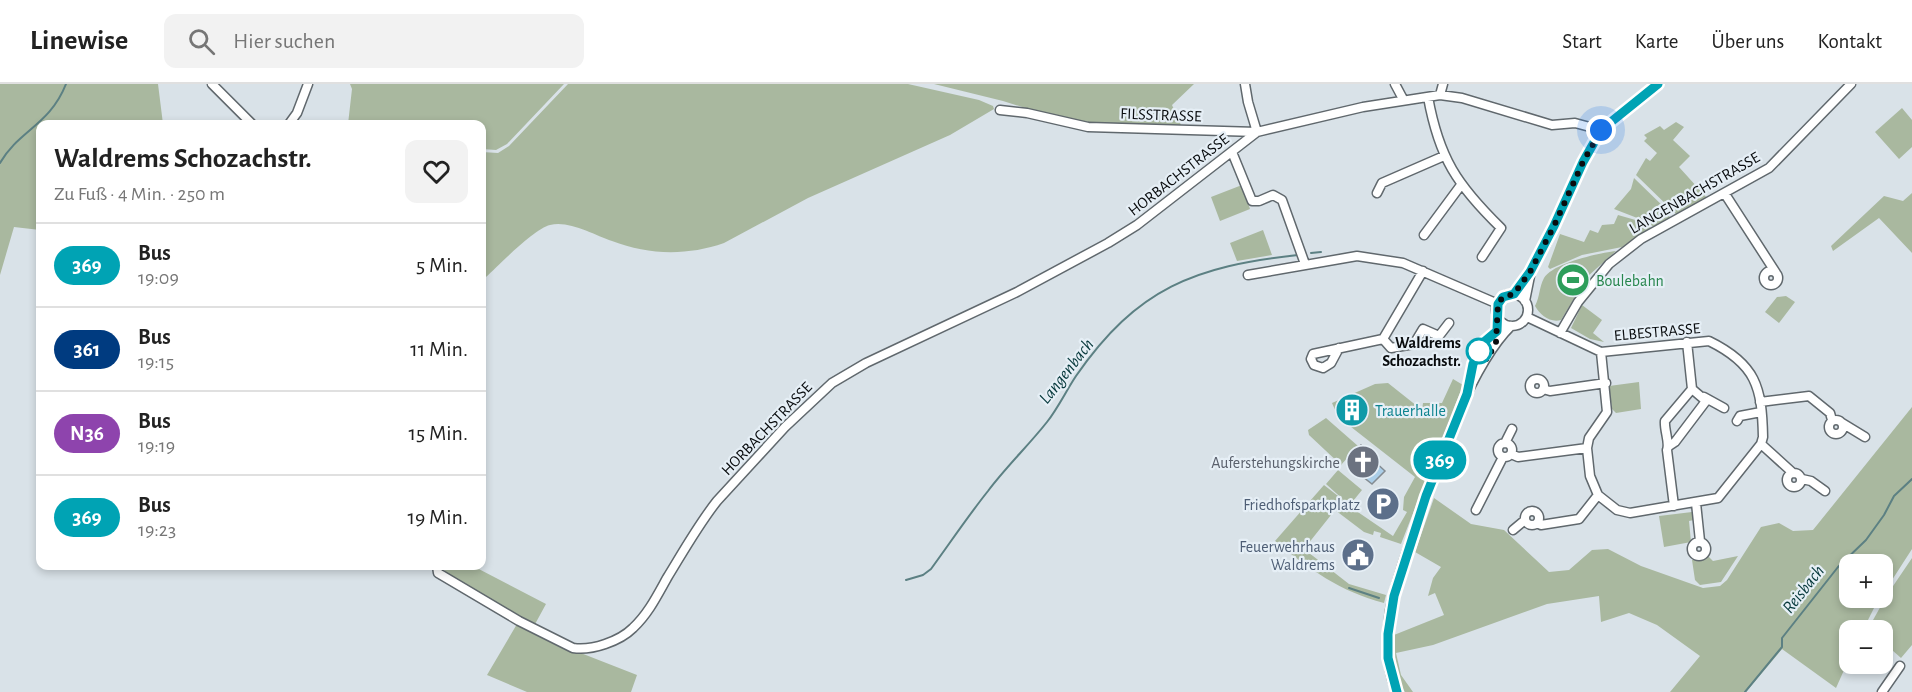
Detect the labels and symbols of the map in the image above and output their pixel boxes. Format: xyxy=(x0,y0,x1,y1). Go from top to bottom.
street label: FILSSTRASSE xyxy=(1120,106,1202,124)
your location xyxy=(1586,115,1616,145)
street label: HORBACHSTRASSE xyxy=(1125,131,1232,219)
street label: LANGENBACHSTRASSE xyxy=(1627,149,1763,237)
sports icon: Boulebahn xyxy=(1555,262,1591,298)
place label: Boulebahn xyxy=(1596,273,1664,289)
street label: ELBESTRASSE xyxy=(1613,320,1701,344)
place label: Waldrems Schozachstr. xyxy=(1382,335,1461,369)
water label: Langenbach xyxy=(1036,336,1098,407)
marker: Waldrems Schozachstr. xyxy=(1466,338,1492,364)
street label: HORBACHSTRASSE xyxy=(718,379,815,478)
building icon: Trauerhalle xyxy=(1334,392,1370,428)
place label: Trauerhalle xyxy=(1375,403,1446,419)
line badge: 369 xyxy=(1406,440,1474,479)
church icon: Auferstehungskirche xyxy=(1345,444,1381,480)
place label: Auferstehungskirche xyxy=(1211,455,1340,471)
parking icon: Friedhofsparkplatz xyxy=(1365,486,1401,522)
place label: Friedhofsparkplatz xyxy=(1243,497,1360,513)
public building icon: Feuerwehrhaus Waldrems xyxy=(1340,537,1376,573)
place label: Feuerwehrhaus Waldrems xyxy=(1239,539,1335,573)
water label: Reisbach xyxy=(1780,562,1828,617)

